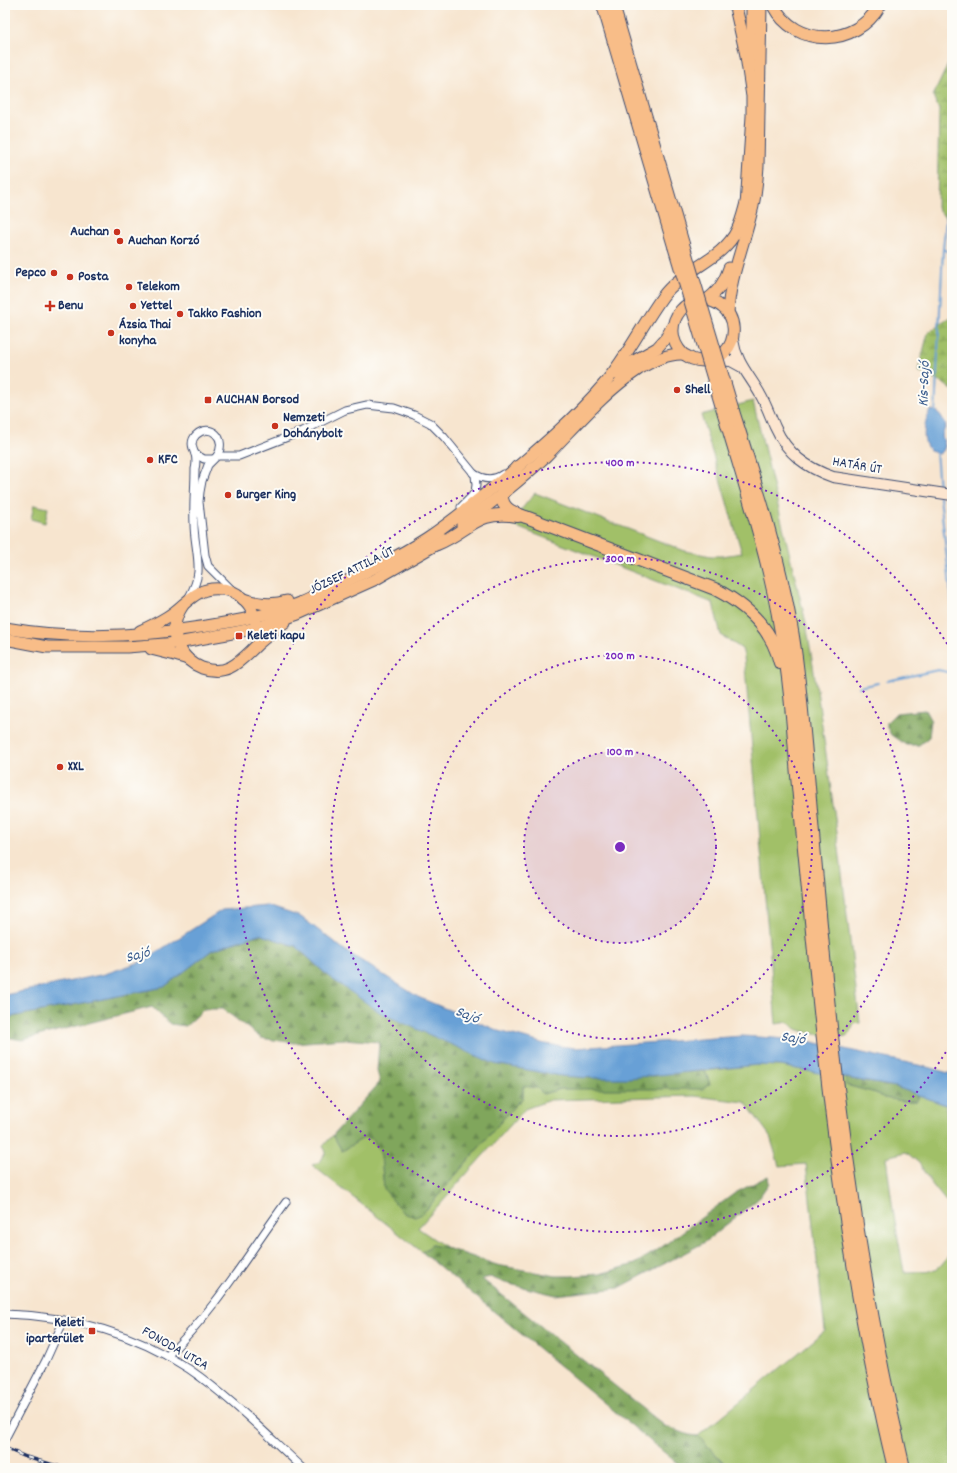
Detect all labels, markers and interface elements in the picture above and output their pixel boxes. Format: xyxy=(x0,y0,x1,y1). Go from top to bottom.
place label: Auchan xyxy=(70,222,110,242)
marker: Auchan xyxy=(112,227,122,237)
place label: Auchan Korzó xyxy=(128,231,199,251)
marker: Auchan Korzó xyxy=(115,236,125,246)
place label: Pepco xyxy=(15,263,46,283)
place label: Posta xyxy=(78,267,110,287)
marker: Pepco xyxy=(49,268,59,278)
marker: Posta xyxy=(65,272,75,282)
place label: Telekom xyxy=(137,277,180,297)
marker: Telekom xyxy=(124,282,134,292)
place label: Benu xyxy=(58,296,83,316)
place label: Yettel xyxy=(140,296,173,316)
marker: Benu xyxy=(45,301,55,311)
marker: Yettel xyxy=(128,301,138,311)
place label: Takko Fashion xyxy=(188,304,262,324)
marker: Takko Fashion xyxy=(175,309,185,319)
place label: Ázsia Thai konyha xyxy=(119,315,171,351)
marker: Ázsia Thai konyha xyxy=(106,328,116,338)
water label: Kis-Sajó xyxy=(913,359,937,407)
place label: Shell xyxy=(685,380,711,400)
marker: Shell xyxy=(672,385,682,395)
place label: AUCHAN Borsod xyxy=(216,390,299,410)
marker: AUCHAN Borsod xyxy=(203,395,213,405)
place label: Nemzeti Dohánybolt xyxy=(283,408,344,444)
marker: Nemzeti Dohánybolt xyxy=(270,421,280,431)
place label: KFC xyxy=(158,450,178,470)
street label: HATÁR ÚT xyxy=(831,452,884,480)
marker: KFC xyxy=(145,455,155,465)
text: 400 m xyxy=(605,455,635,472)
place label: Burger King xyxy=(236,485,296,505)
marker: Burger King xyxy=(223,490,233,500)
street label: JÓZSEF ATTILA ÚT xyxy=(306,542,398,600)
text: 300 m xyxy=(605,551,635,568)
place label: Keleti kapu xyxy=(247,626,305,646)
marker: Keleti kapu xyxy=(234,631,244,641)
text: 200 m xyxy=(605,648,635,665)
text: 100 m xyxy=(607,744,633,761)
place label: XXL xyxy=(68,757,84,777)
marker: XXL xyxy=(55,762,65,772)
centre of rings xyxy=(613,840,627,854)
water label: Sajó xyxy=(123,942,155,970)
water label: Sajó xyxy=(452,1001,485,1032)
water label: Sajó xyxy=(779,1026,809,1052)
place label: Keleti iparterület xyxy=(26,1313,85,1349)
street label: FONODA UTCA xyxy=(138,1322,212,1376)
marker: Keleti iparterület xyxy=(87,1326,97,1336)

